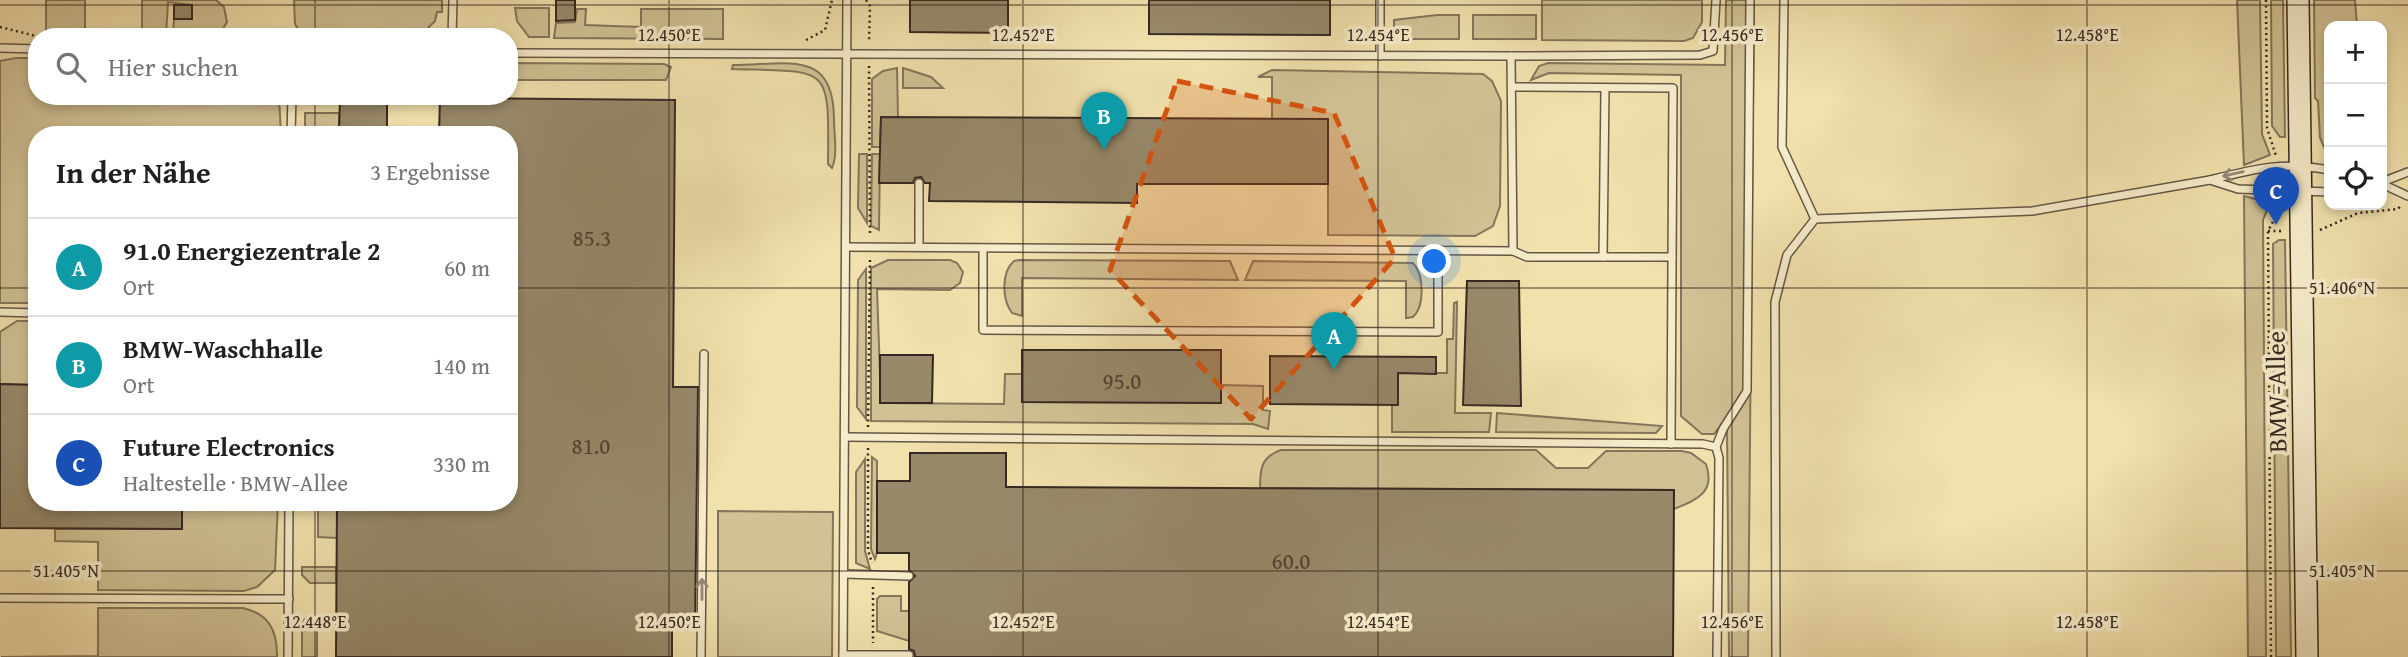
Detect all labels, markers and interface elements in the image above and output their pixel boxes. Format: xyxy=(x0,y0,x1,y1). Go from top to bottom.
text: 12.450°E xyxy=(637,21,701,48)
text: 12.452°E xyxy=(991,21,1055,48)
text: 12.454°E xyxy=(1346,21,1410,48)
text: 12.456°E xyxy=(1700,21,1764,48)
text: 12.458°E xyxy=(2055,21,2119,48)
map controls xyxy=(2324,21,2387,210)
button: + xyxy=(2324,21,2387,84)
search box xyxy=(28,28,518,105)
text: Hier suchen xyxy=(108,47,238,86)
icon: search xyxy=(52,48,90,86)
button: − xyxy=(2324,84,2387,147)
pin: B xyxy=(1081,92,1127,150)
button: locate xyxy=(2324,147,2387,210)
text: In der Nähe xyxy=(56,150,211,194)
text: 3 Ergebnisse xyxy=(370,155,490,188)
pin: C xyxy=(2253,167,2299,225)
one-way arrow xyxy=(2222,168,2245,181)
house number: 85.3 xyxy=(573,221,611,254)
text: 91.0 Energiezentrale 2 xyxy=(123,231,380,270)
your location xyxy=(1417,244,1451,278)
text: A xyxy=(72,251,86,284)
text: 60 m xyxy=(444,251,490,284)
text: Ort xyxy=(123,270,155,303)
text: 51.406°N xyxy=(2309,274,2375,301)
pin: A xyxy=(1311,312,1357,370)
text: BMW-Waschhalle xyxy=(123,329,323,368)
street label: BMW-Allee xyxy=(2255,331,2297,453)
text: B xyxy=(72,349,86,382)
text: 140 m xyxy=(433,349,490,382)
house number: 95.0 xyxy=(1103,364,1141,397)
text: Ort xyxy=(123,368,155,401)
text: Future Electronics xyxy=(123,427,335,466)
house number: 81.0 xyxy=(572,429,610,462)
text: C xyxy=(72,447,86,480)
text: 330 m xyxy=(433,447,490,480)
text: Haltestelle · BMW-Allee xyxy=(123,466,348,499)
house number: 60.0 xyxy=(1272,544,1310,577)
text: 51.405°N xyxy=(33,557,99,584)
text: 51.405°N xyxy=(2309,557,2375,584)
one-way arrow xyxy=(695,578,709,601)
text: 12.448°E xyxy=(283,608,347,635)
text: 12.450°E xyxy=(637,608,701,635)
text: 12.452°E xyxy=(991,608,1055,635)
text: 12.454°E xyxy=(1346,608,1410,635)
text: 12.456°E xyxy=(1700,608,1764,635)
text: 12.458°E xyxy=(2055,608,2119,635)

